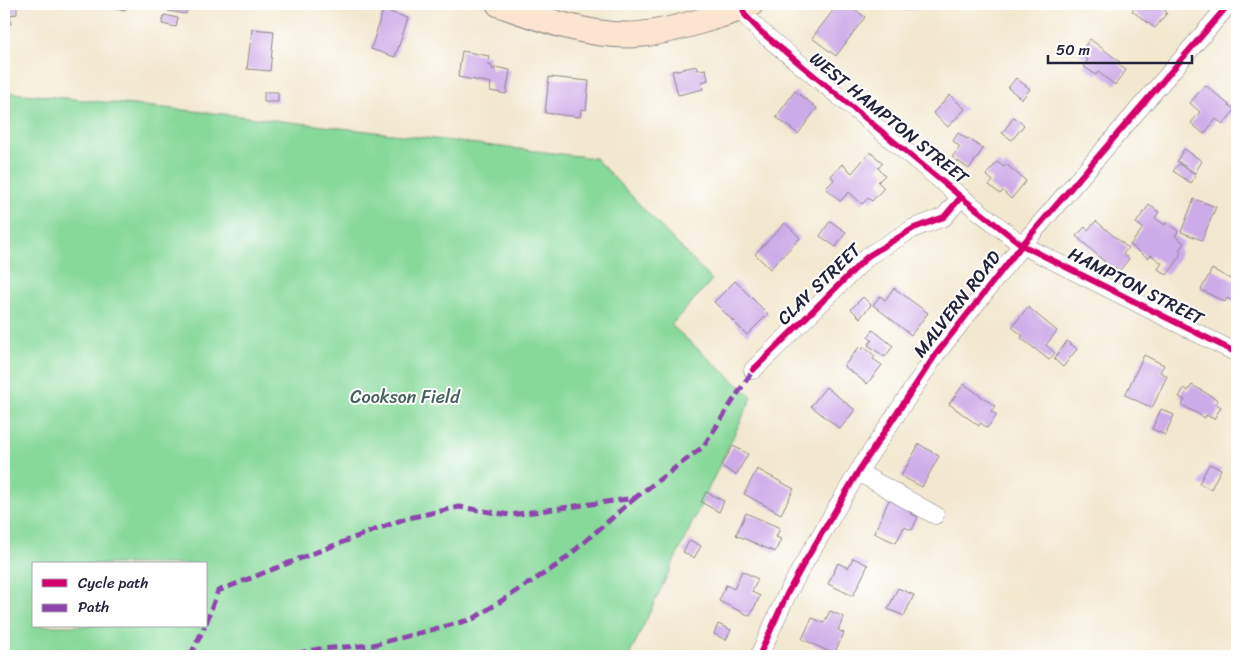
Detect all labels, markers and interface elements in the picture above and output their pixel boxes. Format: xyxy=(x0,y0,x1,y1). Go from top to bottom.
scale bar xyxy=(1048,32,1192,64)
text: 50 m xyxy=(1056,37,1091,63)
street label: WEST HAMPTON STREET xyxy=(802,43,977,193)
street label: CLAY STREET xyxy=(769,234,870,333)
street label: HAMPTON STREET xyxy=(1062,238,1210,334)
street label: MALVERN ROAD xyxy=(905,243,1009,365)
park label: Cookson Field xyxy=(350,381,461,413)
legend xyxy=(32,562,208,628)
text: Cycle path xyxy=(78,570,149,596)
text: Path xyxy=(78,594,109,620)

